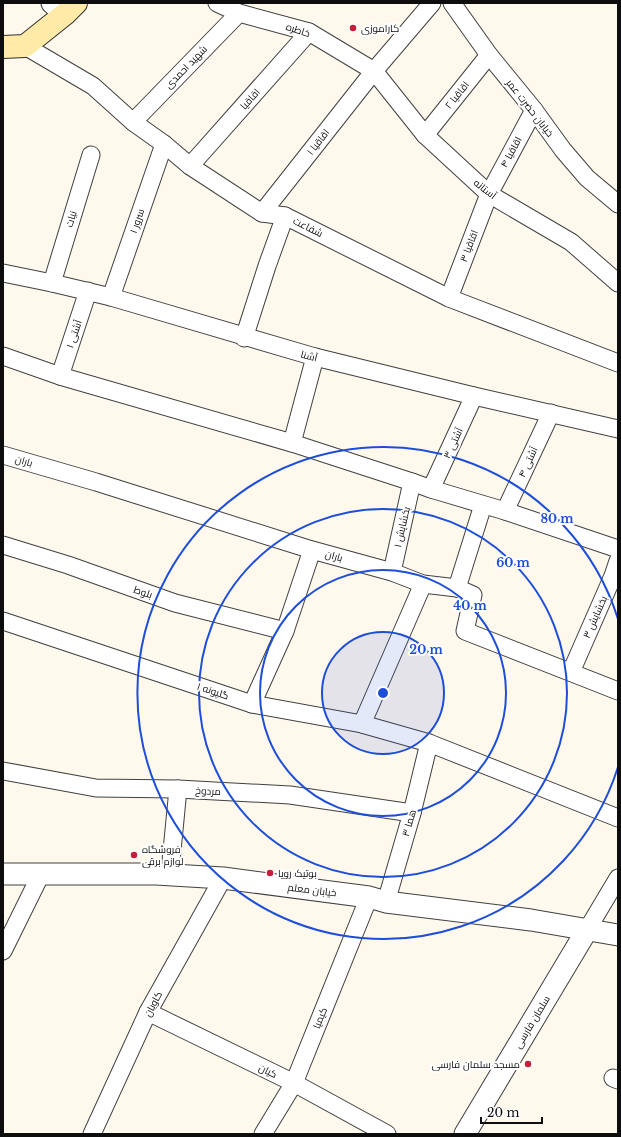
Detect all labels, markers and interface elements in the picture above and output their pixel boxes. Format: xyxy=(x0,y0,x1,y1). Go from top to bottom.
street label: خاطره xyxy=(284,20,312,40)
place label: کاراموزی xyxy=(361,22,399,35)
marker: کاراموزی xyxy=(348,23,358,33)
street label: شهید احمدی xyxy=(162,43,210,91)
street label: خیابان حضرت عمر xyxy=(503,76,557,139)
street label: اقاقیا ۲ xyxy=(442,79,472,111)
street label: اقاقیا xyxy=(237,86,263,112)
street label: اقاقیا ۱ xyxy=(304,126,332,158)
street label: اقاقیا ۴ xyxy=(497,134,525,170)
street label: آستانه xyxy=(471,176,499,202)
street label: سرور ۱ xyxy=(127,207,147,235)
street label: نیات xyxy=(62,209,80,229)
street label: شفاعت xyxy=(291,214,325,240)
street label: اقاقیا ۳ xyxy=(457,228,481,264)
street label: آشتی ۱ xyxy=(63,318,85,350)
street label: آشنا xyxy=(299,348,319,365)
street label: آشتی ۳ xyxy=(440,425,466,460)
street label: آشتی ۴ xyxy=(515,444,541,479)
street label: باران xyxy=(14,452,34,470)
street label: بخشایش ۱ xyxy=(391,505,413,549)
text: 80 m xyxy=(540,511,574,526)
street label: باران xyxy=(324,547,344,565)
text: 60 m xyxy=(496,555,531,570)
street label: بلوط xyxy=(132,583,154,601)
street label: بخشایش ۳ xyxy=(580,594,610,640)
text: 40 m xyxy=(453,598,487,613)
text: 20 m xyxy=(409,642,443,657)
street label: گلپونه ۱ xyxy=(195,679,231,703)
centre of rings xyxy=(376,686,390,700)
street label: مردوخ xyxy=(195,784,221,798)
street label: هما ۳ xyxy=(399,808,419,838)
place label: فروشگاه لوازم برقی xyxy=(142,843,184,869)
marker: فروشگاه لوازم برقی xyxy=(129,850,139,860)
place label: بوتیک رویا xyxy=(278,867,317,880)
marker: بوتیک رویا xyxy=(265,868,275,878)
street label: خیابان معلم xyxy=(287,881,337,900)
street label: کاویان xyxy=(141,989,165,1019)
street label: سلمان فارسی xyxy=(511,993,553,1051)
street label: کیمیا xyxy=(310,1005,330,1031)
place label: مسجد سلمان فارسی xyxy=(431,1058,520,1071)
marker: مسجد سلمان فارسی xyxy=(523,1059,533,1069)
street label: کیان xyxy=(257,1061,279,1081)
scale bar xyxy=(481,1099,542,1125)
text: 20 m xyxy=(487,1105,519,1120)

